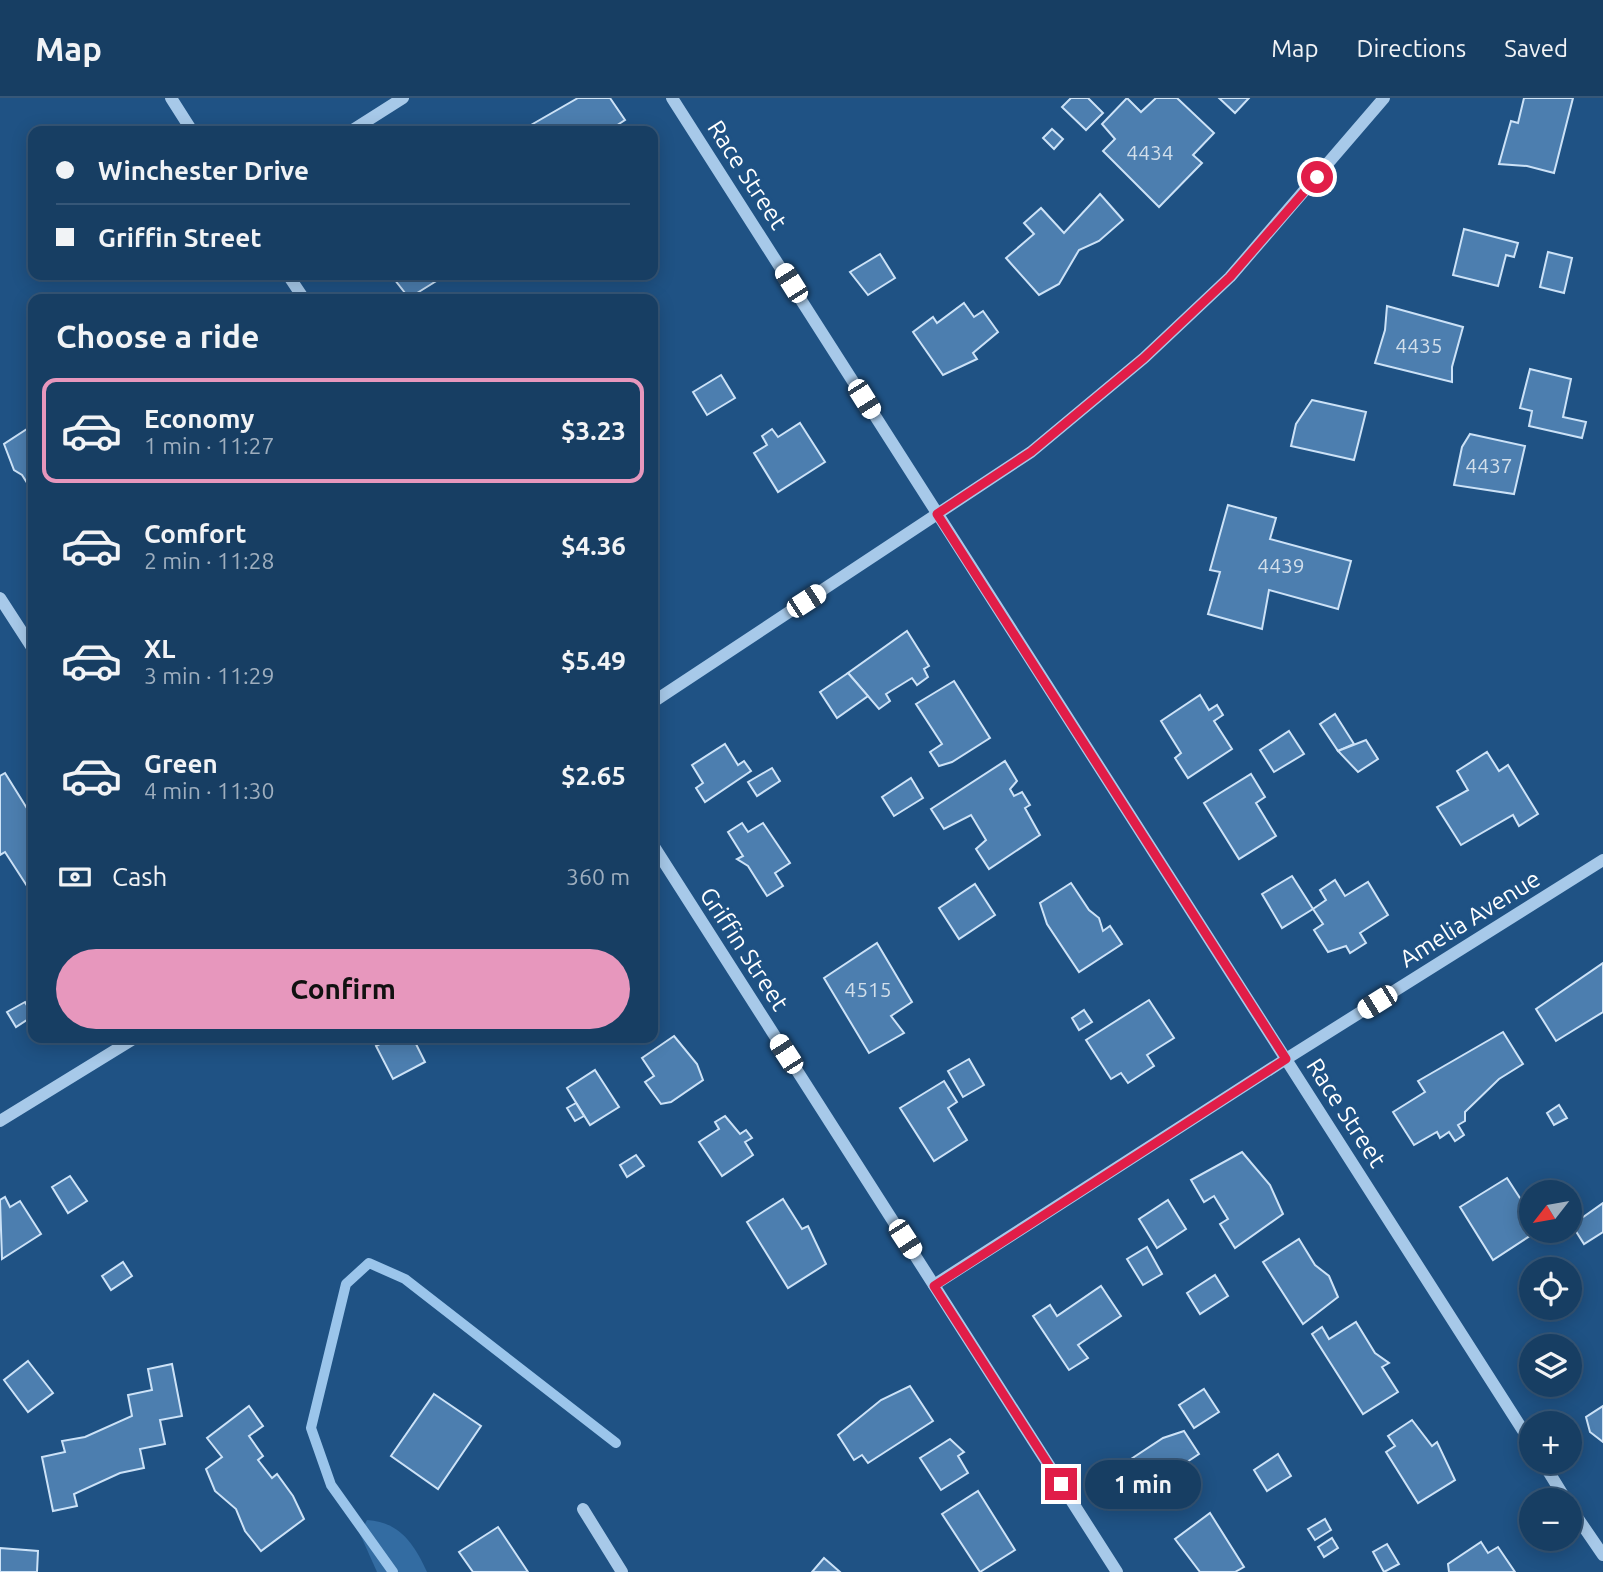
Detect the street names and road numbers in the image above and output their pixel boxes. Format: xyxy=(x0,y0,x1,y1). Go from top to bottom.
street label: Race Street xyxy=(702,115,793,235)
street label: Amelia Avenue xyxy=(1395,865,1545,973)
street label: Griffin Street xyxy=(695,882,794,1016)
street label: Race Street xyxy=(1301,1053,1392,1173)

